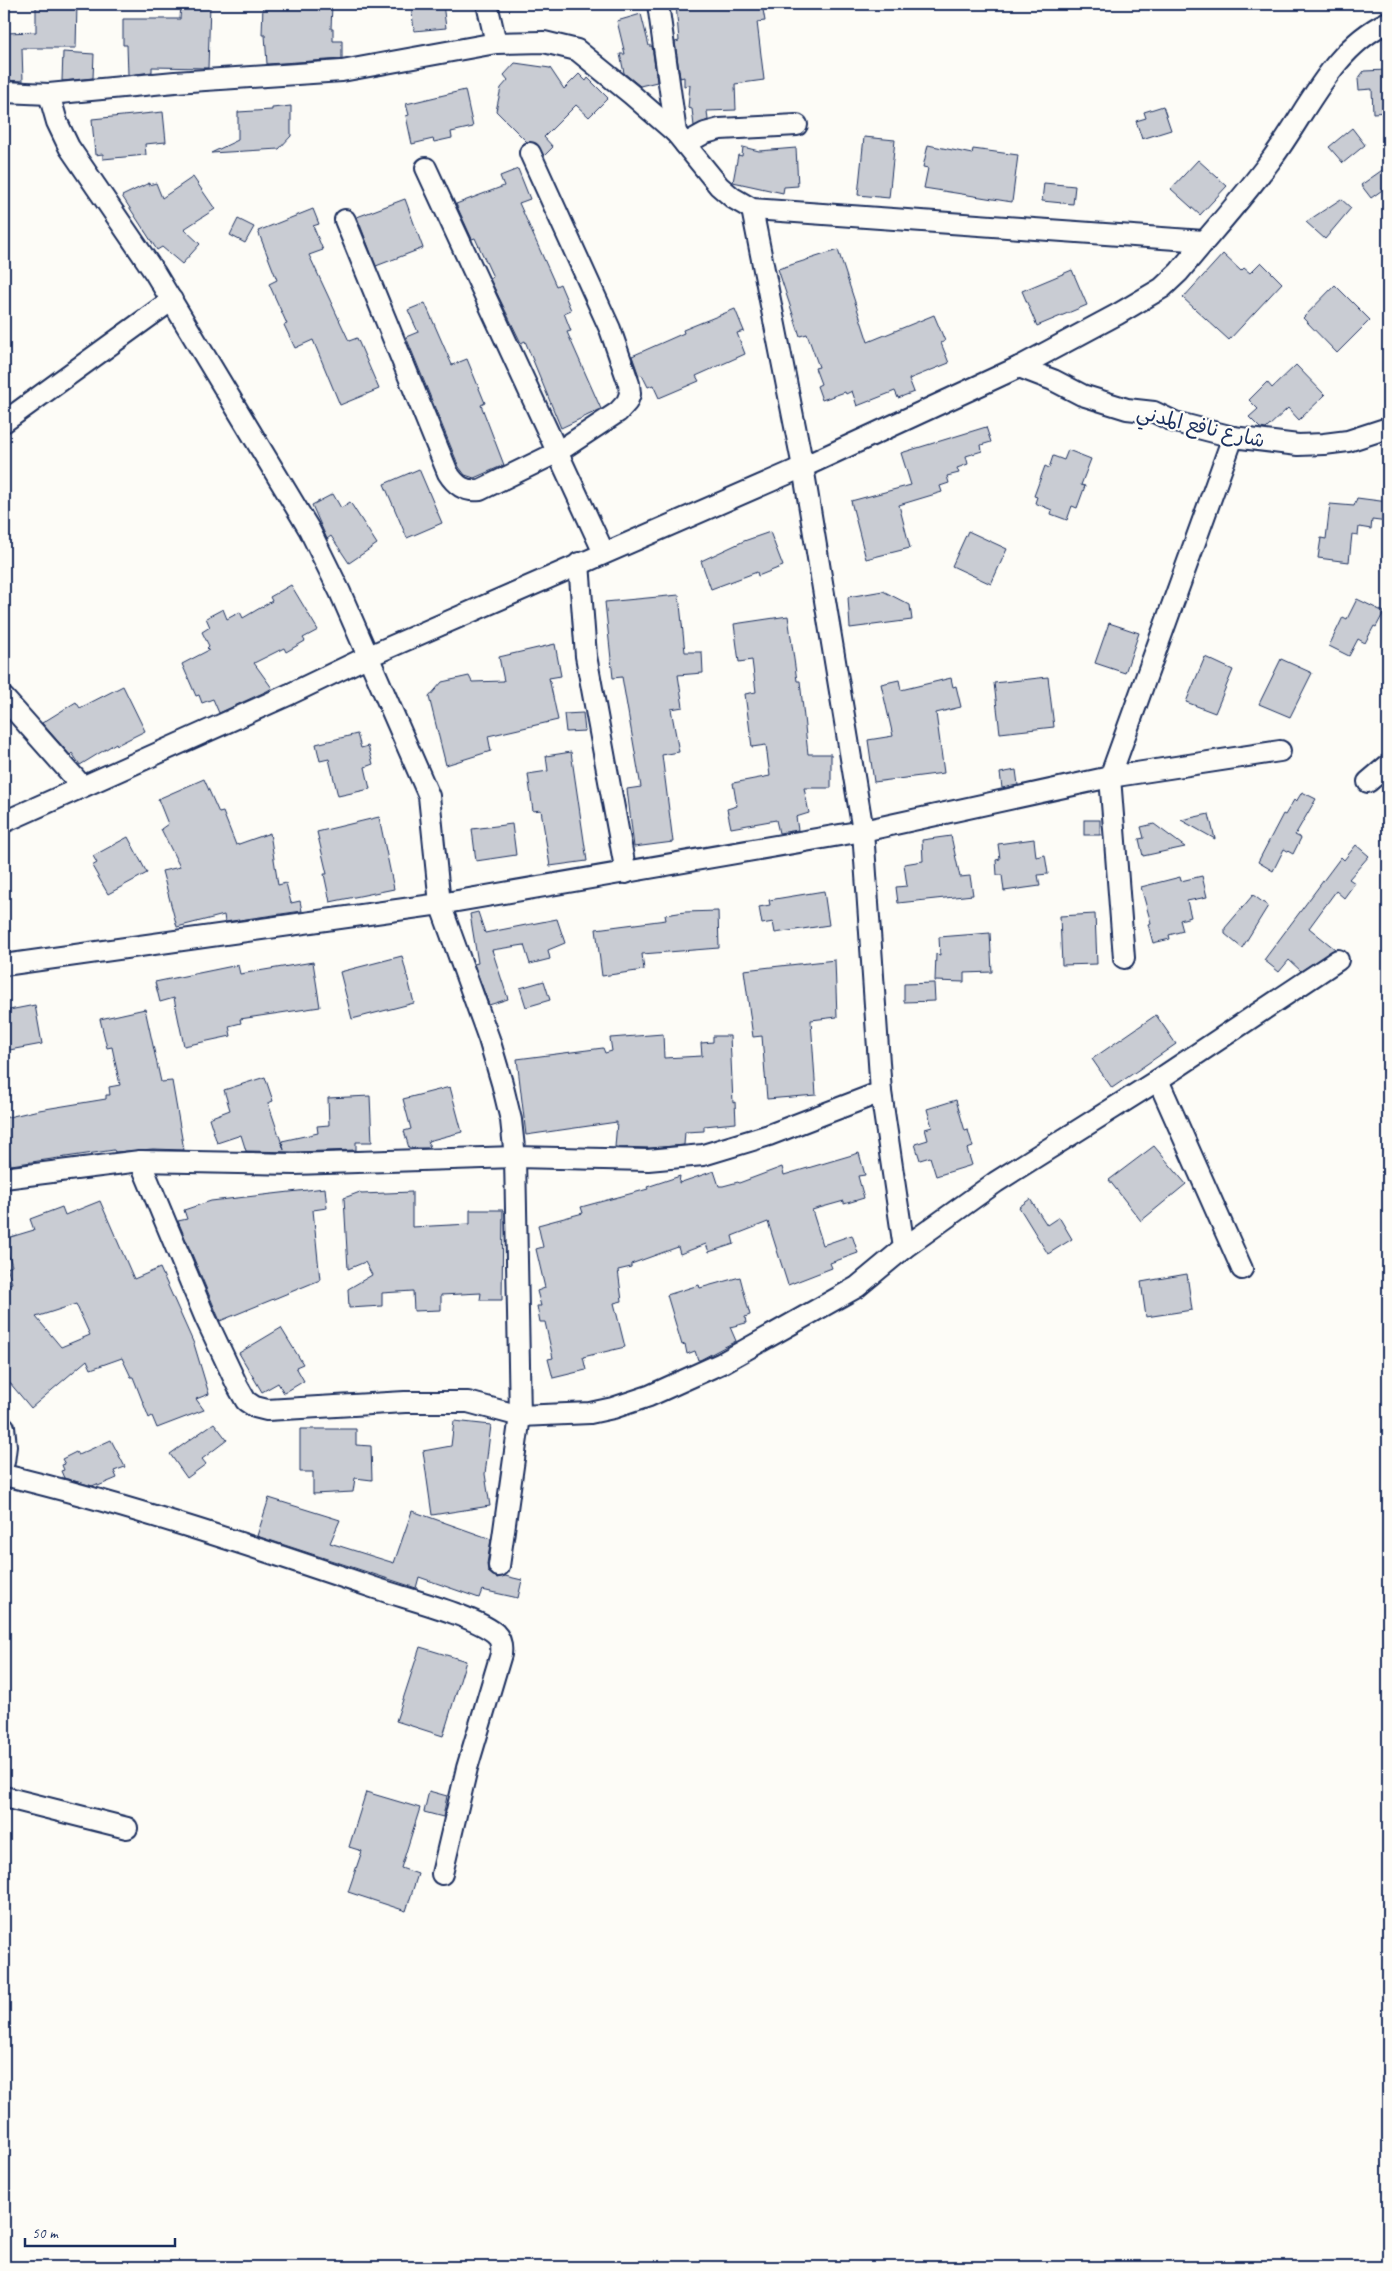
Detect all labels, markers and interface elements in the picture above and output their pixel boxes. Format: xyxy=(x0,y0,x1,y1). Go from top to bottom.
street label: شارع نافع المدني xyxy=(1133,400,1267,458)
scale bar xyxy=(25,2216,175,2248)
text: 50 m xyxy=(32,2224,59,2243)

